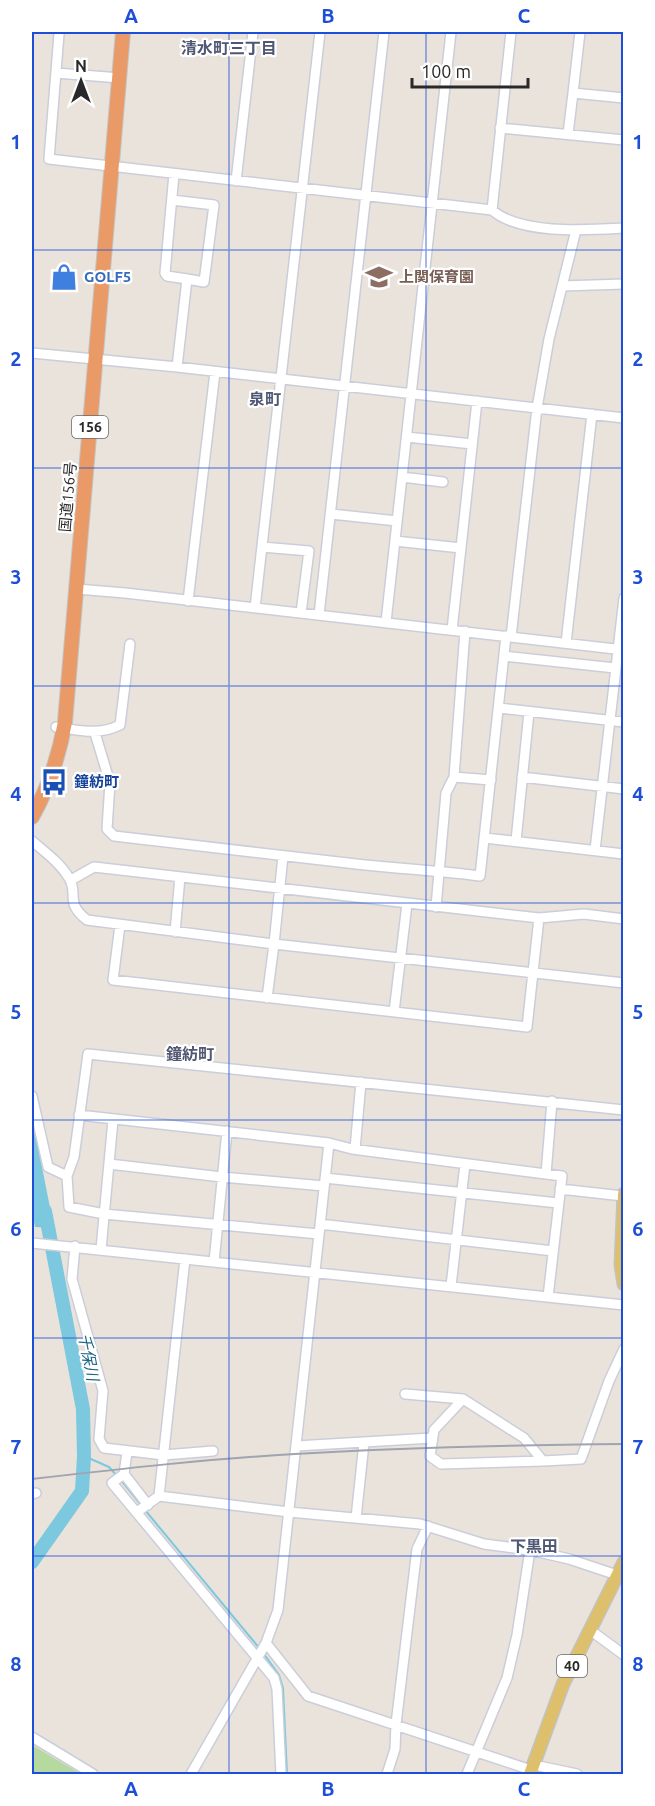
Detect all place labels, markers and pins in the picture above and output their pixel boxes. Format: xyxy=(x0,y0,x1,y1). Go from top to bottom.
shop icon: GOLF5 xyxy=(49,262,79,292)
school or university icon: 上関保育園 xyxy=(364,262,394,292)
place label: GOLF5 xyxy=(84,268,131,285)
place label: 上関保育園 xyxy=(399,268,474,285)
bus stop icon: 鐘紡町 xyxy=(39,767,69,797)
place label: 鐘紡町 xyxy=(74,773,119,790)

